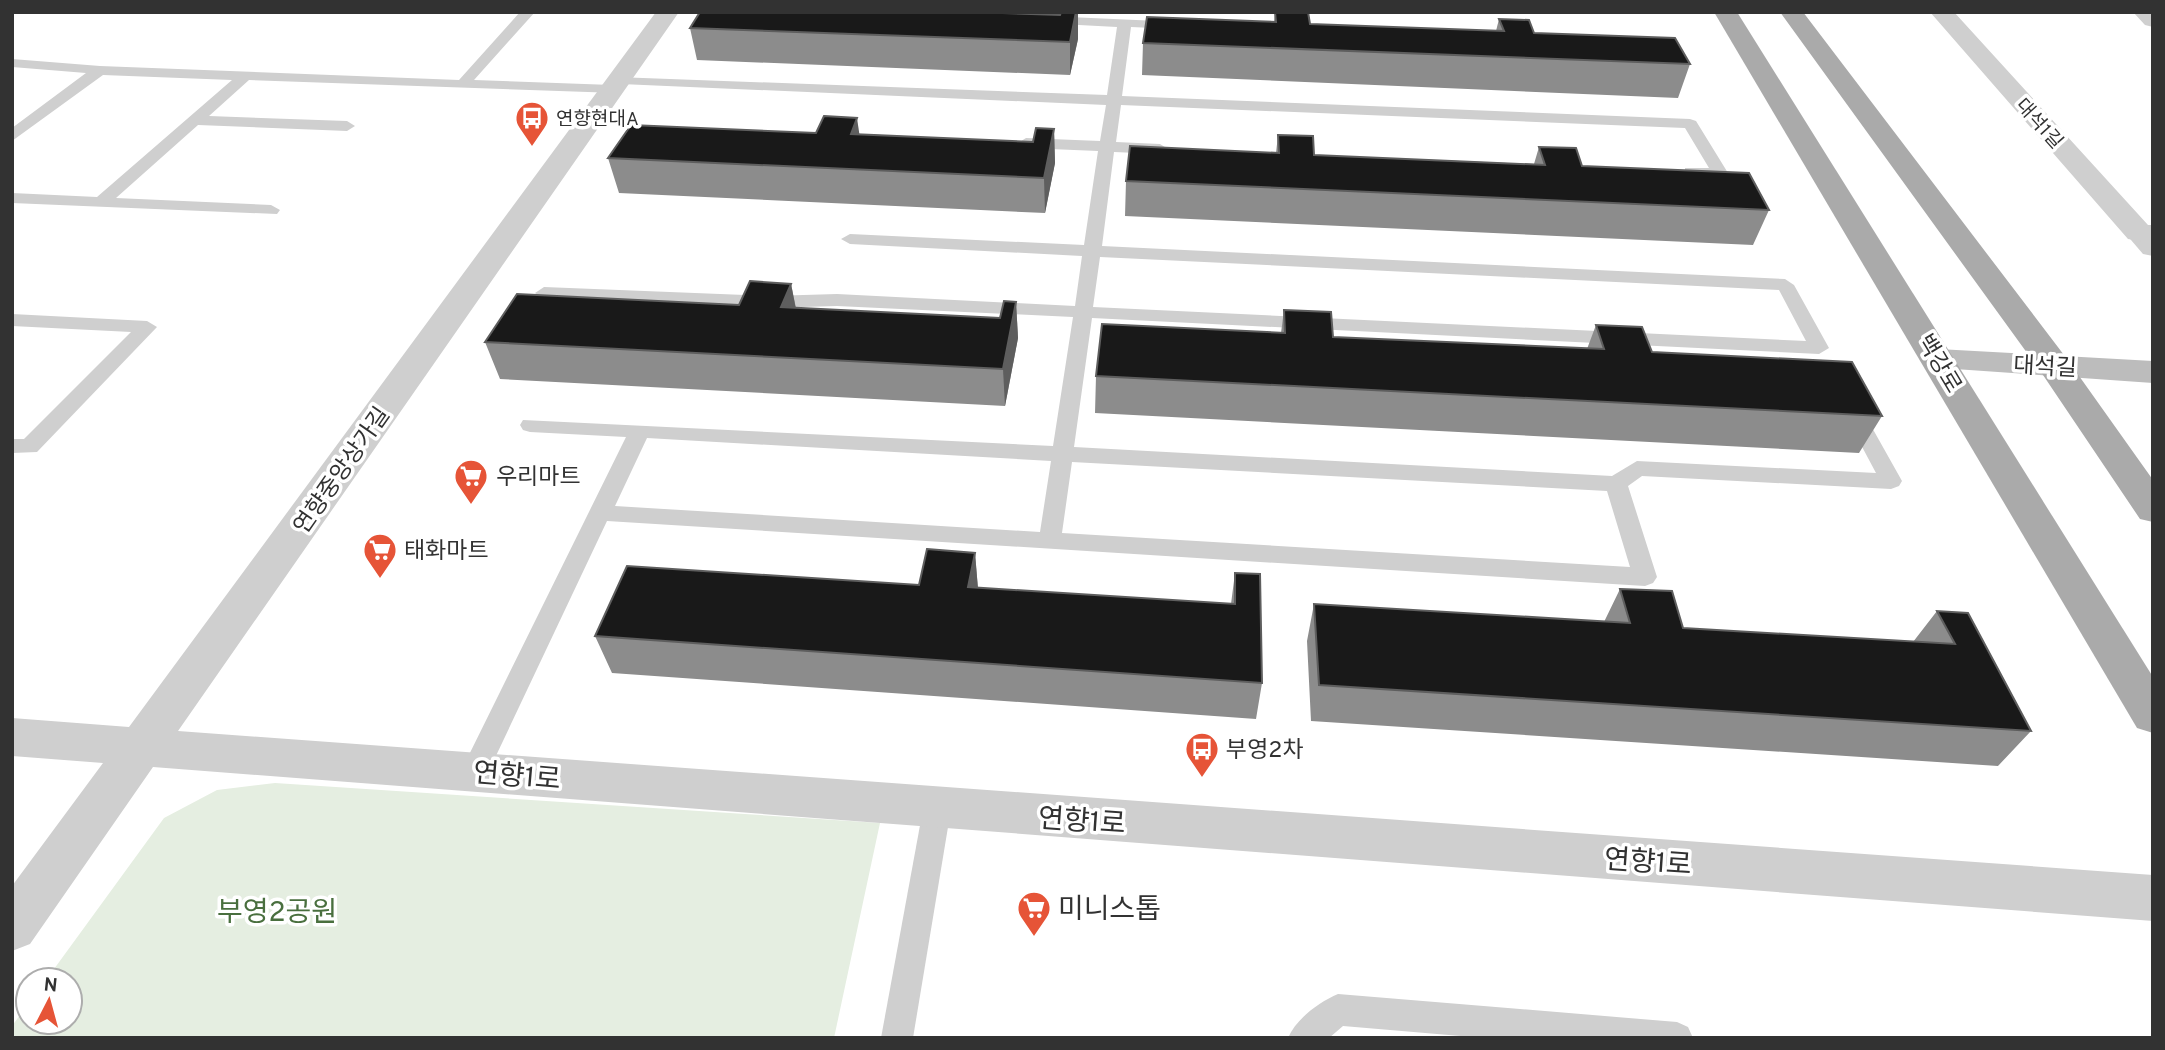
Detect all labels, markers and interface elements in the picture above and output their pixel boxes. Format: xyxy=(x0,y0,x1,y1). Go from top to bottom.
street label: 대석1길 xyxy=(2010,94,2067,154)
bus stop icon: 연향현대A xyxy=(513,99,551,148)
place label: 연향현대A xyxy=(556,108,639,132)
street label: 백강로 xyxy=(1909,330,1967,399)
street label: 대석길 xyxy=(2012,352,2077,385)
street label: 연향중앙상가길 xyxy=(289,402,397,540)
supermarket icon: 우리마트 xyxy=(452,457,490,506)
place label: 우리마트 xyxy=(496,464,581,493)
supermarket icon: 태화마트 xyxy=(361,531,399,580)
place label: 태화마트 xyxy=(404,538,489,567)
bus stop icon: 부영2차 xyxy=(1183,730,1221,779)
place label: 부영2차 xyxy=(1226,737,1304,766)
street label: 연향1로 xyxy=(471,756,562,800)
street label: 연향1로 xyxy=(1037,802,1127,844)
street label: 연향1로 xyxy=(1603,843,1693,885)
supermarket icon: 미니스톱 xyxy=(1015,889,1053,938)
place label: 미니스톱 xyxy=(1058,893,1161,929)
park label: 부영2공원 xyxy=(217,896,337,932)
north arrow xyxy=(14,966,84,1036)
text: N xyxy=(43,973,59,999)

